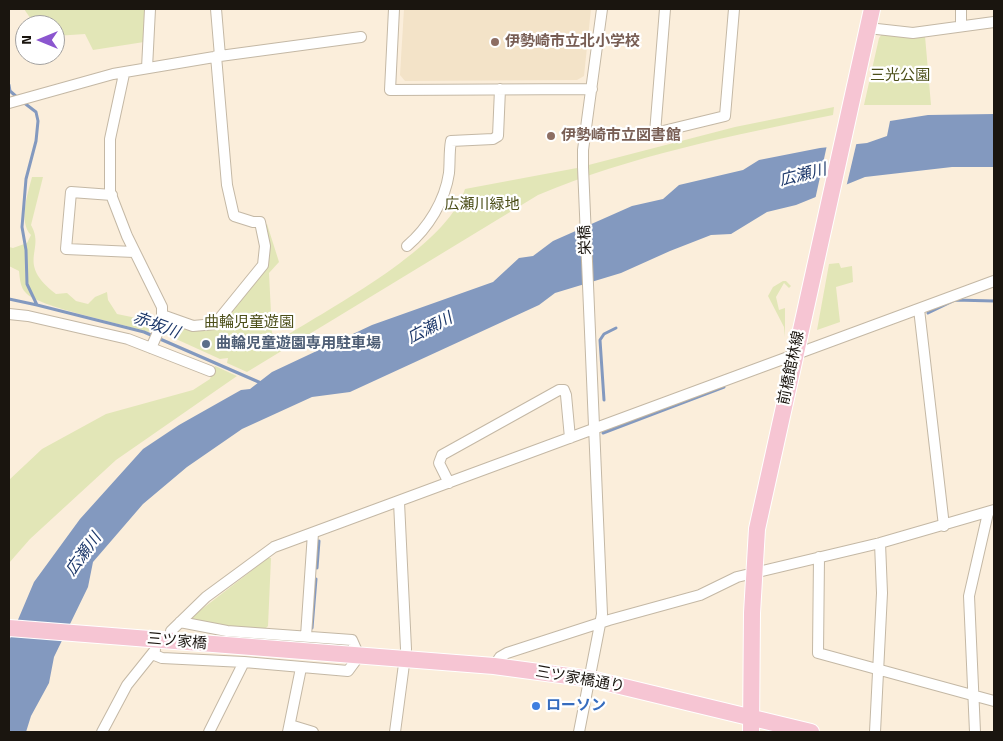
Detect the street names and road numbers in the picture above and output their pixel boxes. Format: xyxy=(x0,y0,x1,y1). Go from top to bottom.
street label: 栄橋 xyxy=(576,225,596,255)
street label: 前橋館林線 xyxy=(775,329,809,407)
street label: 三ツ家橋 xyxy=(146,630,208,654)
street label: 三ツ家橋通り xyxy=(534,663,626,697)

